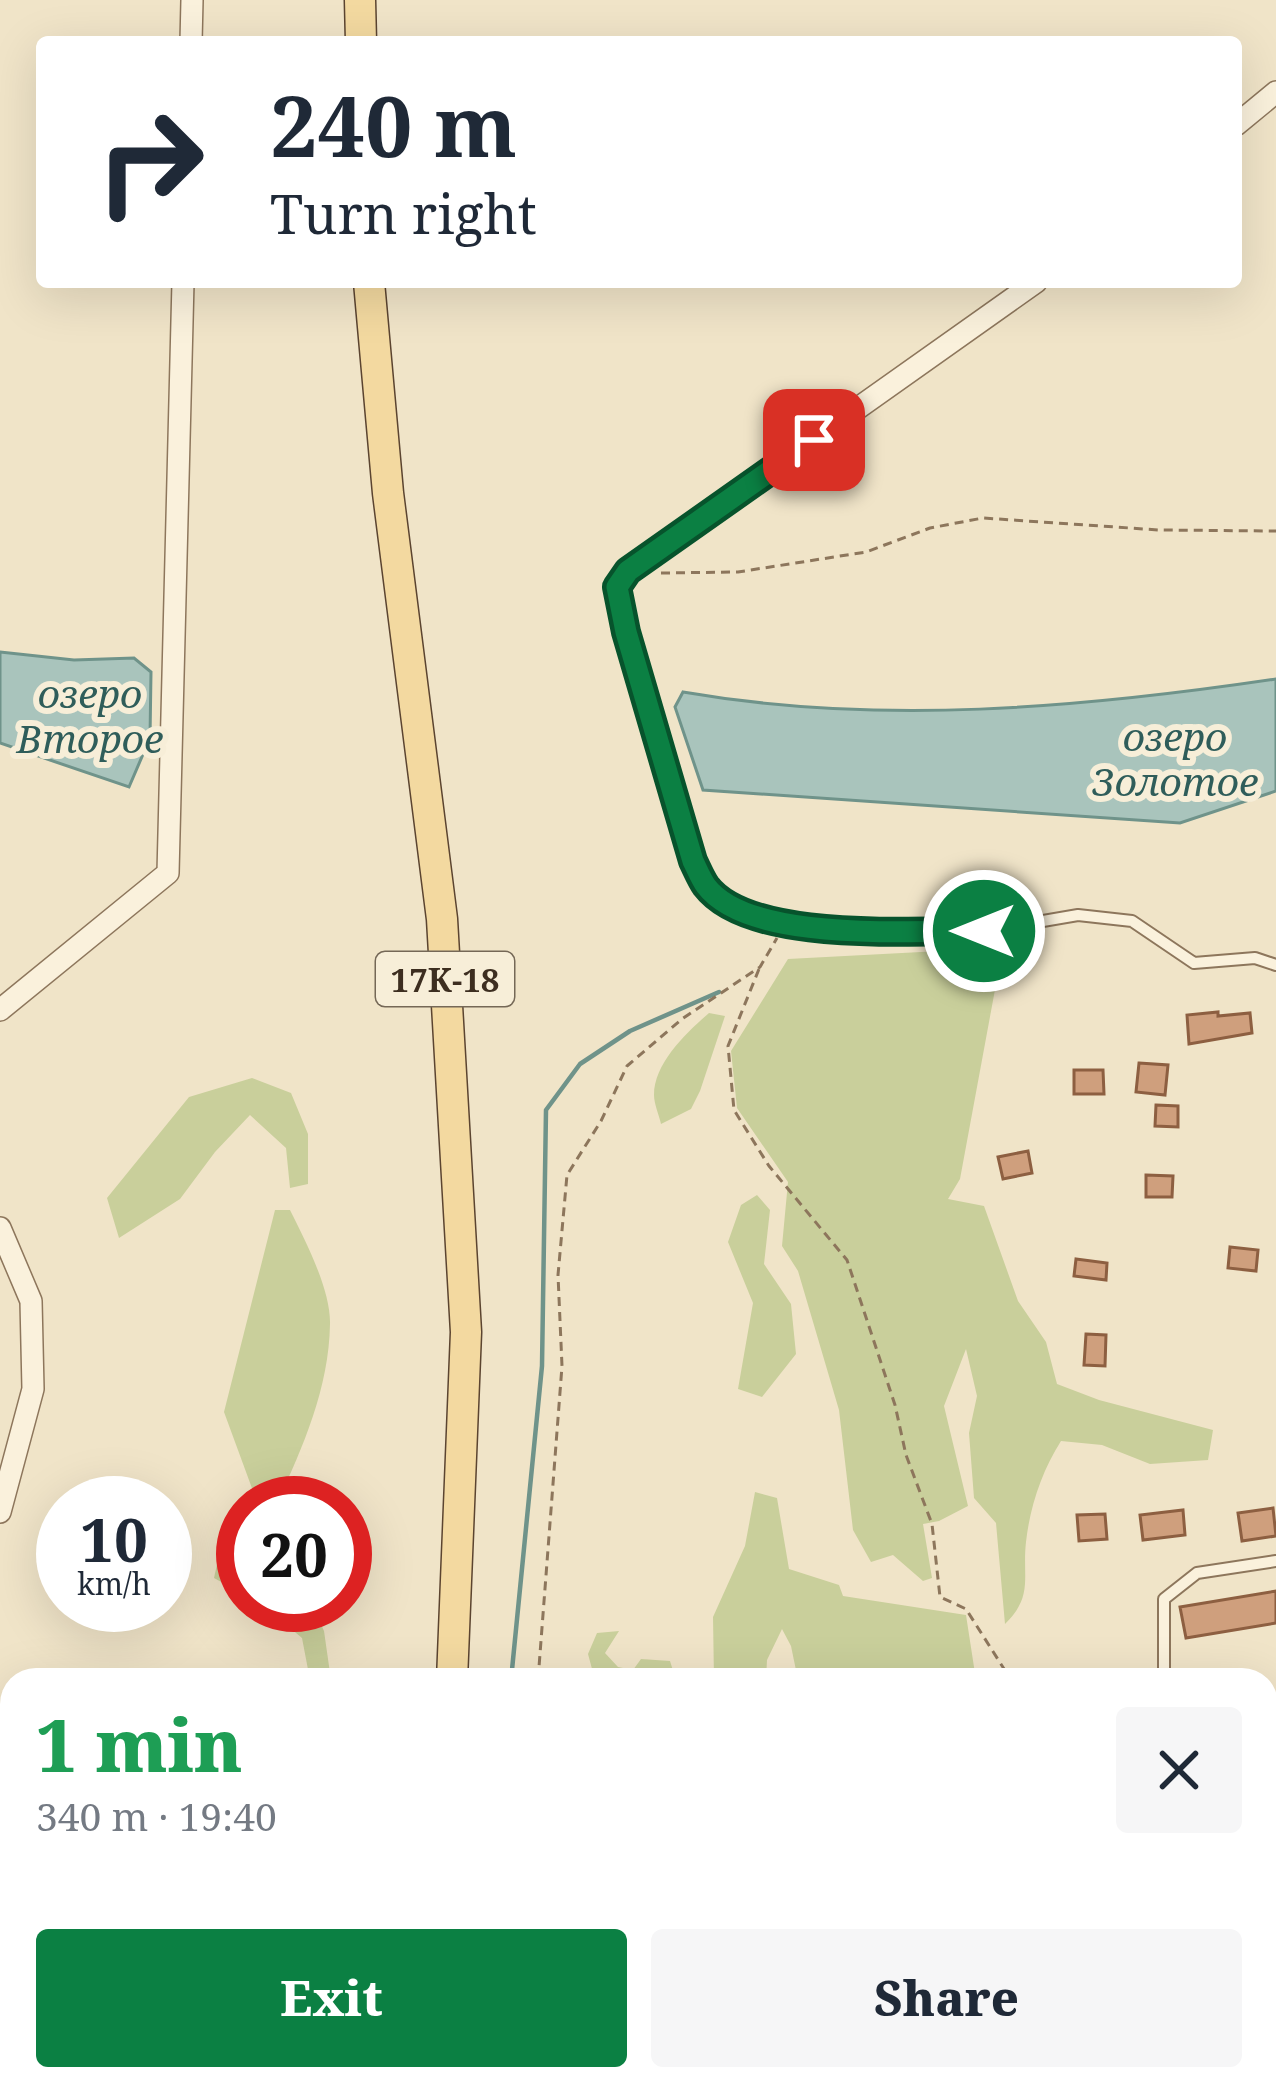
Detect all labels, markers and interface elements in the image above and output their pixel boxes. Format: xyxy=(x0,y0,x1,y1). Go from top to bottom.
text: 240 m xyxy=(270,67,517,182)
icon: right xyxy=(72,84,228,240)
text: Turn right xyxy=(270,176,537,250)
pin xyxy=(763,389,865,491)
icon: arrive xyxy=(781,407,847,473)
water label: озеро Второе xyxy=(16,666,163,764)
water label: озеро Золотое xyxy=(1092,709,1258,807)
position arrow xyxy=(921,868,1047,994)
road number: 17К-18 xyxy=(376,952,514,1006)
speed limit sign: 20 xyxy=(216,1476,372,1632)
text: 10 xyxy=(80,1498,148,1580)
text: km/h xyxy=(77,1563,151,1604)
text: 1 min xyxy=(36,1695,243,1793)
button: close xyxy=(1116,1707,1242,1833)
text: 340 m · 19:40 xyxy=(36,1789,277,1842)
button: Exit xyxy=(36,1929,627,2067)
button: Share xyxy=(651,1929,1242,2067)

